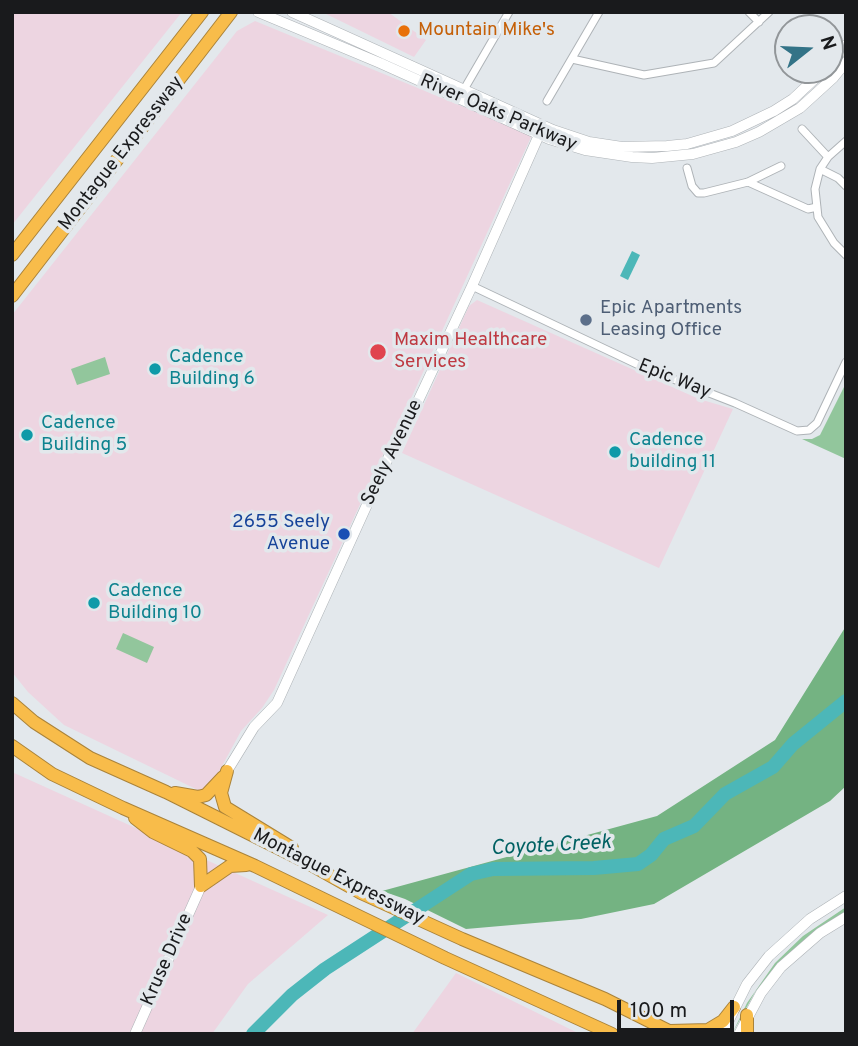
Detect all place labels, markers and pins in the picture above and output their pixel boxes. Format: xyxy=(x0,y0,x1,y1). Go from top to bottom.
place label: Mountain Mike's xyxy=(418,20,555,42)
marker: Mountain Mike's xyxy=(396,23,412,39)
place label: Epic Apartments Leasing Office xyxy=(600,298,742,342)
marker: Epic Apartments Leasing Office xyxy=(578,312,594,328)
place label: Maxim Healthcare Services xyxy=(394,330,547,374)
marker: Maxim Healthcare Services xyxy=(368,342,388,362)
place label: Cadence Building 6 xyxy=(169,347,255,391)
marker: Cadence Building 6 xyxy=(147,361,163,377)
place label: Cadence Building 5 xyxy=(41,413,127,457)
marker: Cadence Building 5 xyxy=(19,427,35,443)
place label: Cadence building 11 xyxy=(629,430,716,474)
marker: Cadence building 11 xyxy=(607,444,623,460)
place label: 2655 Seely Avenue xyxy=(232,512,330,556)
marker: 2655 Seely Avenue xyxy=(336,526,352,542)
place label: Cadence Building 10 xyxy=(108,581,202,625)
marker: Cadence Building 10 xyxy=(86,595,102,611)

